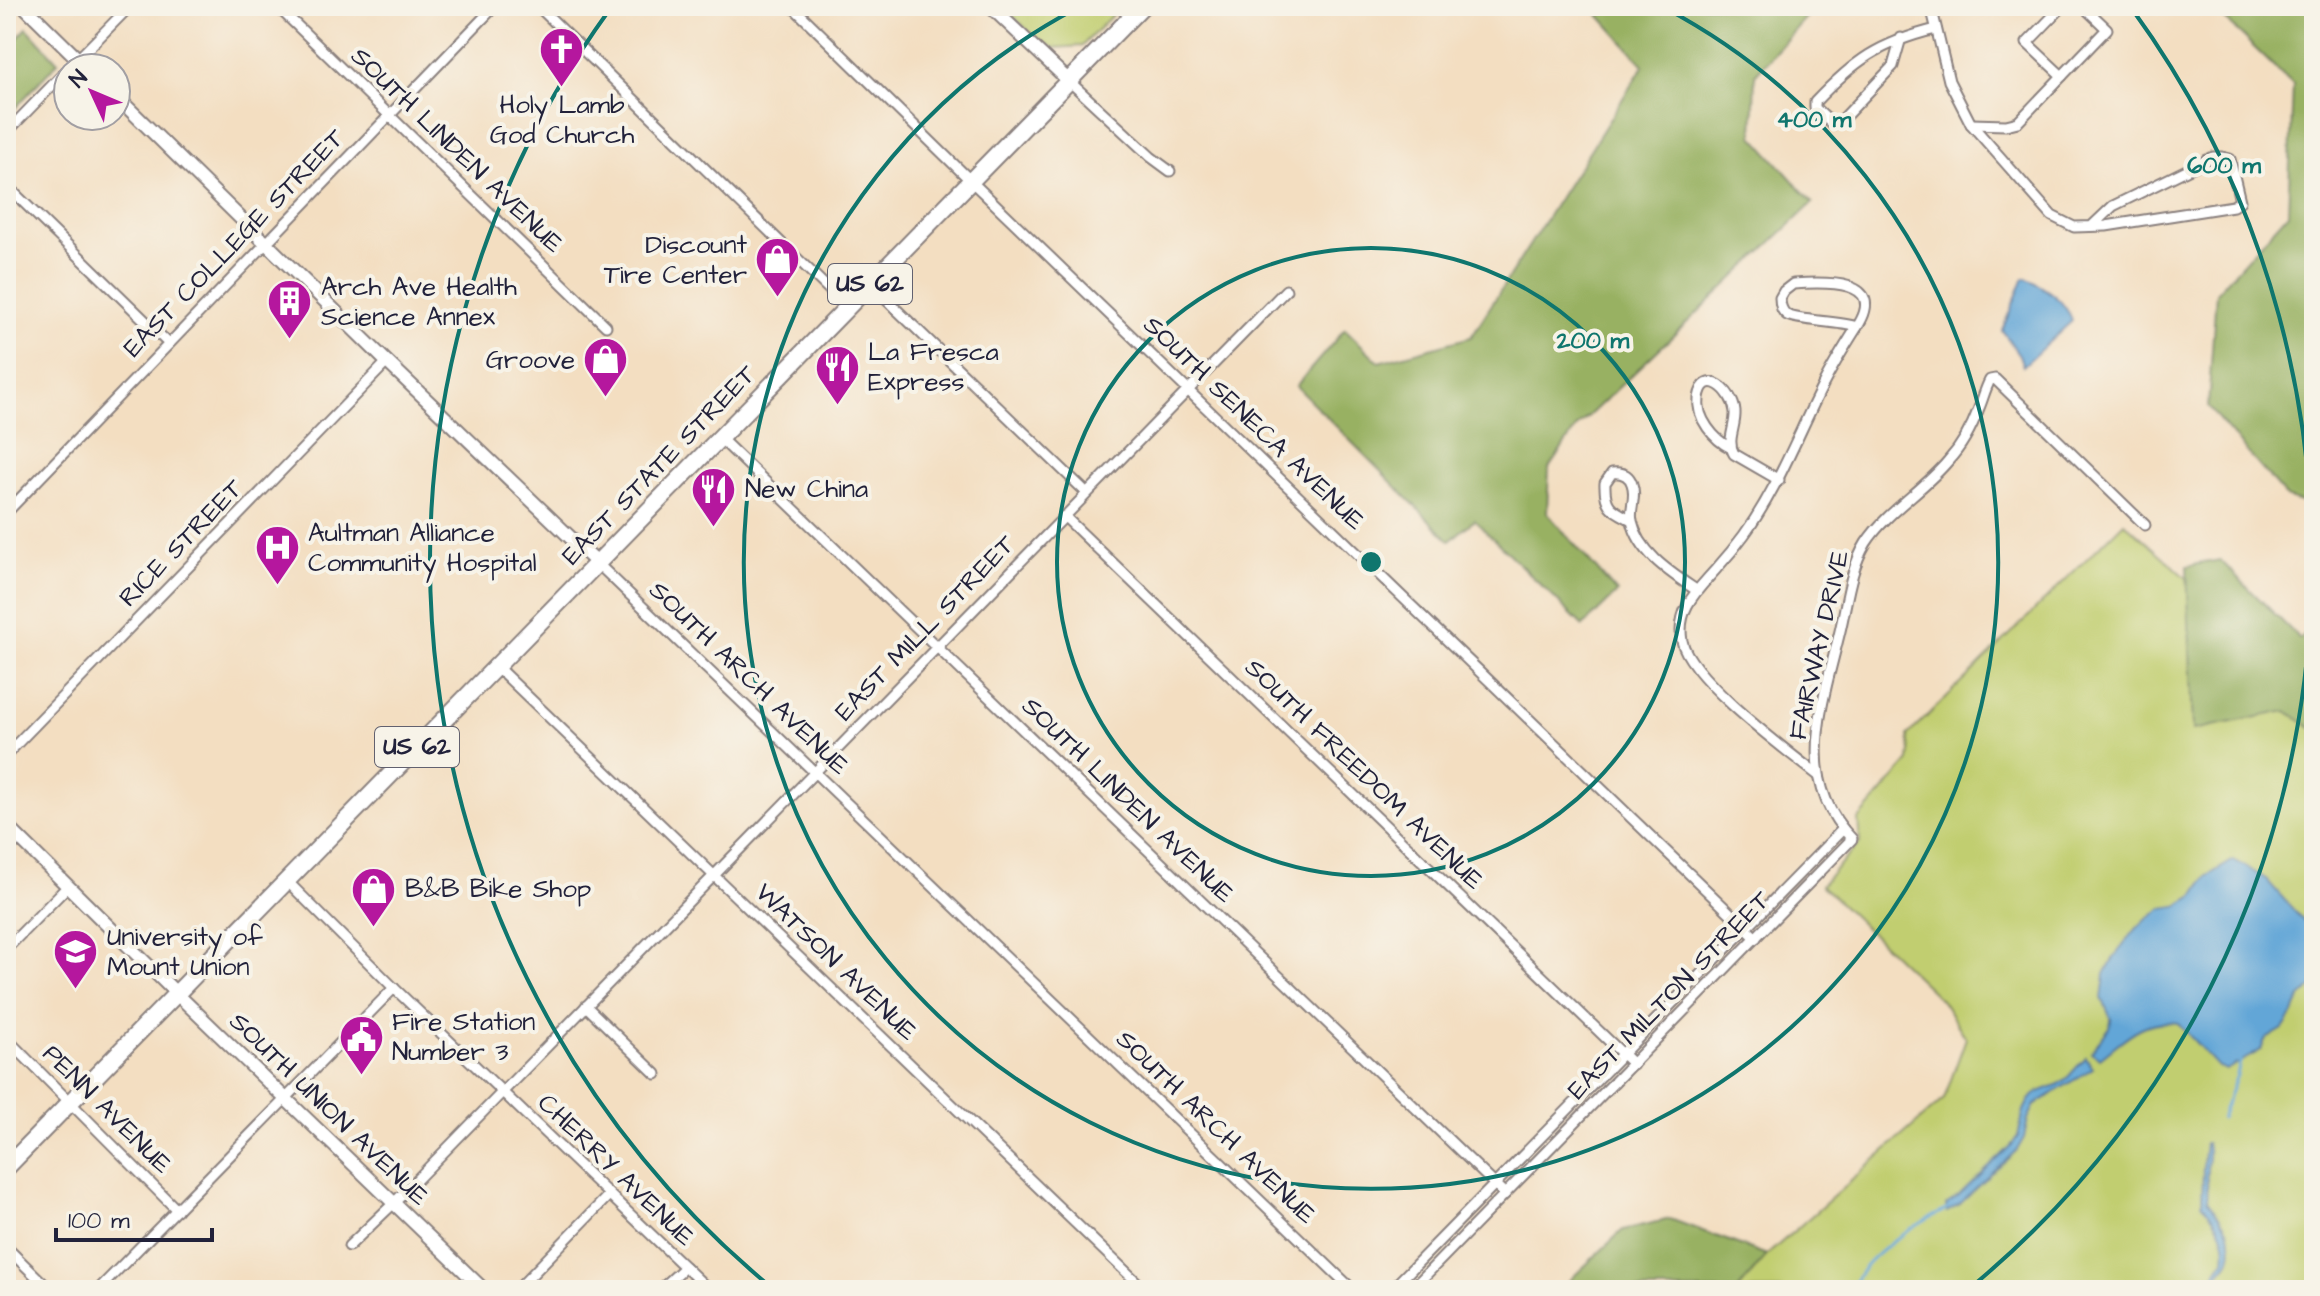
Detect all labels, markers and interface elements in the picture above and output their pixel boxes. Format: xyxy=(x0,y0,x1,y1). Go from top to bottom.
church icon: Holy Lamb God Church xyxy=(538,26,586,89)
street label: SOUTH LINDEN AVENUE xyxy=(343,39,571,261)
north arrow xyxy=(52,52,132,132)
text: N xyxy=(63,63,95,95)
place label: Holy Lamb God Church xyxy=(490,87,634,153)
text: 400 m xyxy=(1777,103,1852,137)
street label: EAST COLLEGE STREET xyxy=(115,120,353,365)
text: 600 m xyxy=(2187,149,2261,183)
place label: Discount Tire Center xyxy=(604,227,747,293)
shop icon: Discount Tire Center xyxy=(754,236,802,299)
road number: US 62 xyxy=(828,264,912,304)
place label: Arch Ave Health Science Annex xyxy=(321,269,517,335)
building icon: Arch Ave Health Science Annex xyxy=(266,278,314,341)
street label: SOUTH SENECA AVENUE xyxy=(1135,308,1373,538)
text: 200 m xyxy=(1556,324,1629,358)
place label: La Fresca Express xyxy=(868,334,999,400)
shop icon: Groove xyxy=(582,336,630,399)
place label: Groove xyxy=(486,342,575,378)
restaurant icon: La Fresca Express xyxy=(813,343,861,406)
street label: EAST STATE STREET xyxy=(554,356,765,573)
restaurant icon: New China xyxy=(690,465,738,528)
street label: RICE STREET xyxy=(111,471,252,615)
place label: New China xyxy=(745,471,868,507)
place label: Aultman Alliance Community Hospital xyxy=(308,515,537,583)
hospital icon: Aultman Alliance Community Hospital xyxy=(253,524,301,587)
street label: EAST MILL STREET xyxy=(827,527,1024,729)
street label: FAIRWAY DRIVE xyxy=(1780,547,1858,743)
centre of rings xyxy=(1357,548,1385,576)
street label: SOUTH ARCH AVENUE xyxy=(641,573,857,783)
street label: SOUTH FREEDOM AVENUE xyxy=(1237,650,1491,898)
street label: SOUTH LINDEN AVENUE xyxy=(1014,689,1242,911)
road number: US 62 xyxy=(375,727,459,767)
shop icon: B&B Bike Shop xyxy=(350,865,398,928)
place label: B&B Bike Shop xyxy=(405,871,591,907)
street label: WATSON AVENUE xyxy=(747,875,925,1049)
street label: EAST MILTON STREET xyxy=(1560,882,1779,1107)
place label: University of Mount Union xyxy=(107,919,263,985)
school or university icon: University of Mount Union xyxy=(52,928,100,991)
street label: SOUTH UNION AVENUE xyxy=(221,1004,437,1214)
place label: Fire Station Number 3 xyxy=(392,1004,535,1070)
public building icon: Fire Station Number 3 xyxy=(337,1013,385,1076)
street label: SOUTH ARCH AVENUE xyxy=(1108,1022,1324,1232)
street label: PENN AVENUE xyxy=(34,1036,180,1182)
street label: CHERRY AVENUE xyxy=(530,1086,702,1254)
scale bar xyxy=(56,1192,212,1242)
text: 100 m xyxy=(68,1204,130,1238)

